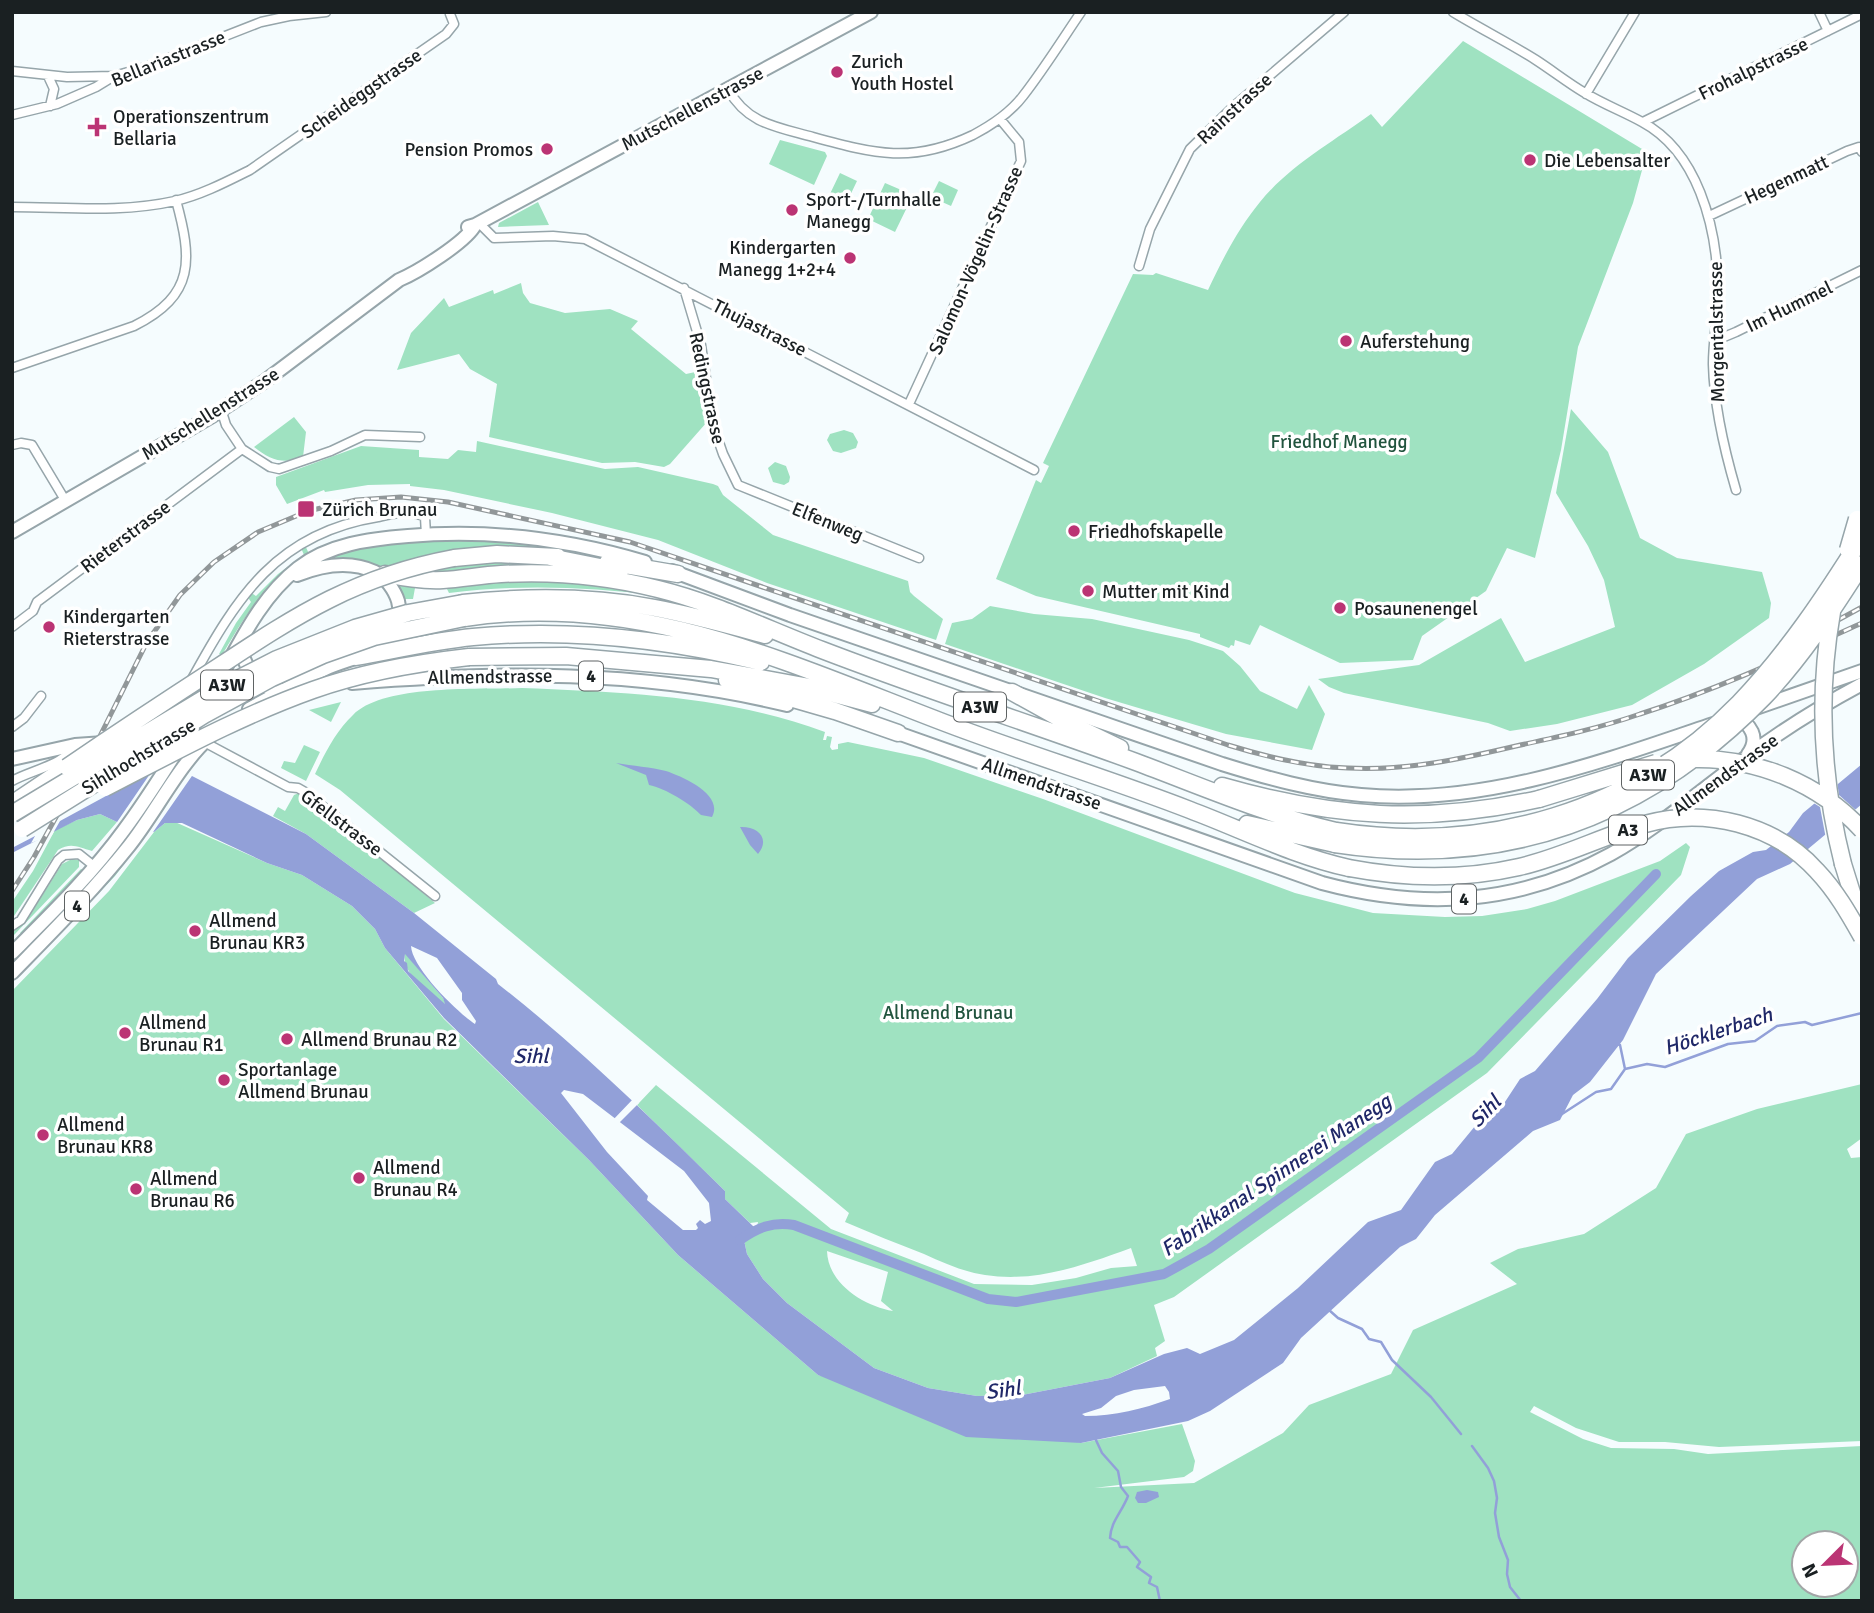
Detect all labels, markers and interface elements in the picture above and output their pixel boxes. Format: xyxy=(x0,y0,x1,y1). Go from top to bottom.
street label: Bellariastrasse xyxy=(108,25,229,93)
street label: Frohalpstrasse xyxy=(1695,32,1812,106)
street label: Scheideggstrasse xyxy=(297,43,427,144)
place label: Zurich Youth Hostel xyxy=(851,50,953,96)
street label: Mutschellenstrasse xyxy=(617,61,768,157)
marker: Zurich Youth Hostel xyxy=(829,64,845,80)
street label: Rainstrasse xyxy=(1192,68,1277,150)
place label: Operationszentrum Bellaria xyxy=(113,105,269,151)
marker: Operationszentrum Bellaria xyxy=(87,117,107,137)
place label: Pension Promos xyxy=(405,138,533,162)
marker: Pension Promos xyxy=(539,141,555,157)
place label: Die Lebensalter xyxy=(1544,149,1670,173)
street label: Hegenmatt xyxy=(1741,150,1833,210)
marker: Die Lebensalter xyxy=(1522,152,1538,168)
street label: Salomon-Vögelin-Strasse xyxy=(924,162,1028,358)
place label: Sport-/Turnhalle Manegg xyxy=(806,188,941,234)
marker: Sport-/Turnhalle Manegg xyxy=(784,202,800,218)
place label: Kindergarten Manegg 1+2+4 xyxy=(718,236,836,282)
marker: Kindergarten Manegg 1+2+4 xyxy=(842,250,858,266)
street label: Morgentalstrasse xyxy=(1704,261,1730,403)
street label: Im Hummel xyxy=(1742,276,1837,338)
street label: Thujastrasse xyxy=(708,294,811,362)
street label: Redingstrasse xyxy=(683,330,731,446)
place label: Auferstehung xyxy=(1360,330,1470,354)
marker: Auferstehung xyxy=(1338,333,1354,349)
street label: Mutschellenstrasse xyxy=(137,362,284,466)
park label: Friedhof Manegg xyxy=(1270,430,1408,454)
street label: Rieterstrasse xyxy=(76,495,175,578)
street label: Elfenweg xyxy=(788,497,867,547)
place label: Zürich Brunau xyxy=(322,498,438,522)
marker: Zürich Brunau xyxy=(296,499,316,519)
place label: Friedhofskapelle xyxy=(1088,520,1223,544)
marker: Friedhofskapelle xyxy=(1066,523,1082,539)
place label: Mutter mit Kind xyxy=(1102,580,1229,604)
marker: Mutter mit Kind xyxy=(1080,583,1096,599)
place label: Posaunenengel xyxy=(1354,597,1478,621)
marker: Posaunenengel xyxy=(1332,600,1348,616)
place label: Kindergarten Rieterstrasse xyxy=(63,605,170,651)
marker: Kindergarten Rieterstrasse xyxy=(41,619,57,635)
road number: 4 xyxy=(579,662,603,690)
street label: Allmendstrasse xyxy=(427,664,553,690)
road number: A3W xyxy=(201,670,253,700)
road number: A3W xyxy=(954,692,1006,722)
street label: Sihlhochstrasse xyxy=(77,713,200,800)
street label: Allmendstrasse xyxy=(1668,728,1783,821)
street label: Allmendstrasse xyxy=(979,752,1105,816)
road number: A3W xyxy=(1622,760,1674,790)
street label: Gfellstrasse xyxy=(296,784,387,861)
road number: A3 xyxy=(1609,816,1647,844)
road number: 4 xyxy=(1452,884,1476,914)
road number: 4 xyxy=(65,891,89,920)
place label: Allmend Brunau KR3 xyxy=(209,909,305,955)
marker: Allmend Brunau KR3 xyxy=(187,923,203,939)
park label: Allmend Brunau xyxy=(883,1001,1013,1025)
water label: Höcklerbach xyxy=(1661,1001,1776,1061)
place label: Allmend Brunau R1 xyxy=(139,1011,224,1057)
marker: Allmend Brunau R1 xyxy=(117,1025,133,1041)
place label: Allmend Brunau R2 xyxy=(301,1028,458,1052)
marker: Allmend Brunau R2 xyxy=(279,1031,295,1047)
water label: Sihl xyxy=(514,1043,550,1069)
place label: Sportanlage Allmend Brunau xyxy=(238,1058,369,1104)
marker: Sportanlage Allmend Brunau xyxy=(216,1072,232,1088)
water label: Fabrikkanal Spinnerei Manegg xyxy=(1156,1087,1398,1262)
water label: Sihl xyxy=(1464,1088,1508,1133)
place label: Allmend Brunau KR8 xyxy=(57,1113,153,1159)
marker: Allmend Brunau KR8 xyxy=(35,1127,51,1143)
place label: Allmend Brunau R4 xyxy=(373,1156,458,1202)
place label: Allmend Brunau R6 xyxy=(150,1167,235,1213)
marker: Allmend Brunau R4 xyxy=(351,1170,367,1186)
marker: Allmend Brunau R6 xyxy=(128,1181,144,1197)
water label: Sihl xyxy=(984,1374,1024,1405)
north arrow xyxy=(1790,1529,1860,1599)
text: N xyxy=(1797,1560,1824,1581)

